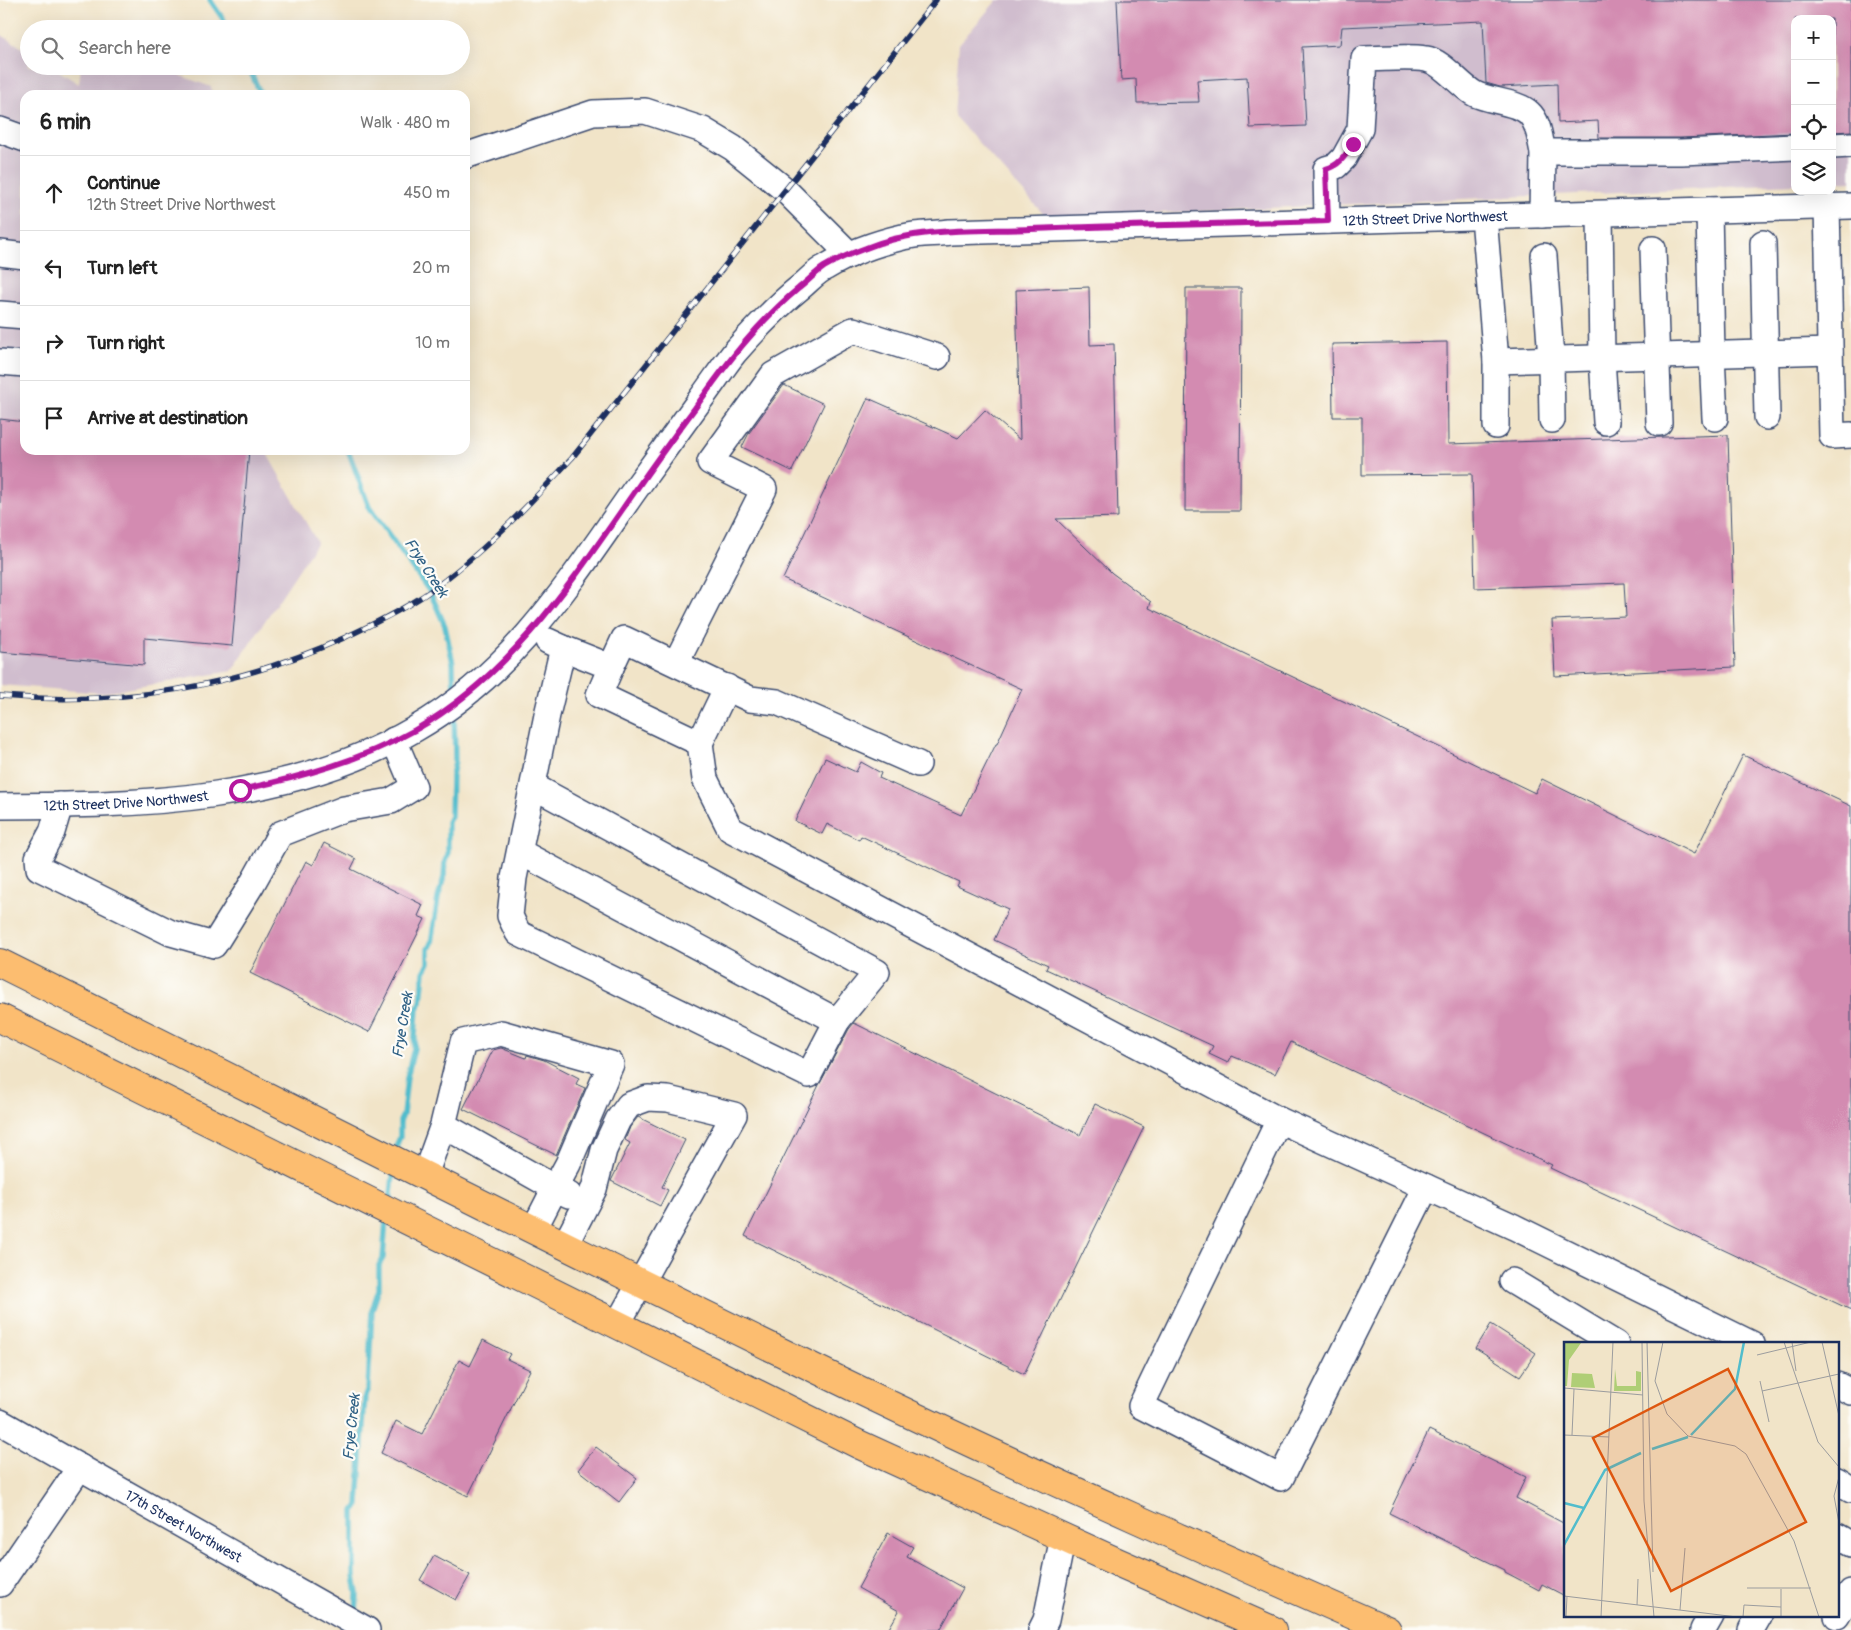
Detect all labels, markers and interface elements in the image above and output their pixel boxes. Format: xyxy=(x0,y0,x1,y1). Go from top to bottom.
map controls xyxy=(1791,15,1836,195)
button: + xyxy=(1791,15,1836,60)
search box xyxy=(20,20,470,75)
icon: search xyxy=(38,34,66,62)
text: Search here xyxy=(78,36,171,60)
button: − xyxy=(1791,60,1836,105)
button: locate xyxy=(1791,105,1836,150)
text: 6 min xyxy=(40,109,91,136)
text: Walk · 480 m xyxy=(360,113,450,133)
route end xyxy=(1342,133,1365,156)
button: layers xyxy=(1791,150,1836,195)
text: Continue xyxy=(87,171,160,195)
icon: ahead xyxy=(40,179,68,207)
text: 450 m xyxy=(403,183,450,203)
text: 12th Street Drive Northwest xyxy=(87,195,275,215)
street label: 12th Street Drive Northwest xyxy=(1342,207,1508,229)
icon: left xyxy=(40,254,68,282)
text: Turn left xyxy=(87,256,157,280)
text: 20 m xyxy=(412,258,450,278)
icon: right xyxy=(40,329,68,357)
text: Turn right xyxy=(87,331,165,355)
text: 10 m xyxy=(415,333,450,353)
icon: arrive xyxy=(40,404,68,432)
text: Arrive at destination xyxy=(87,406,248,430)
water label: Frye Creek xyxy=(400,535,453,603)
route start xyxy=(229,779,252,802)
street label: 12th Street Drive Northwest xyxy=(43,787,210,814)
water label: Frye Creek xyxy=(388,989,418,1059)
inset map xyxy=(1564,1342,1838,1618)
water label: Frye Creek xyxy=(339,1391,365,1461)
street label: 17th Street Northwest xyxy=(122,1486,245,1566)

